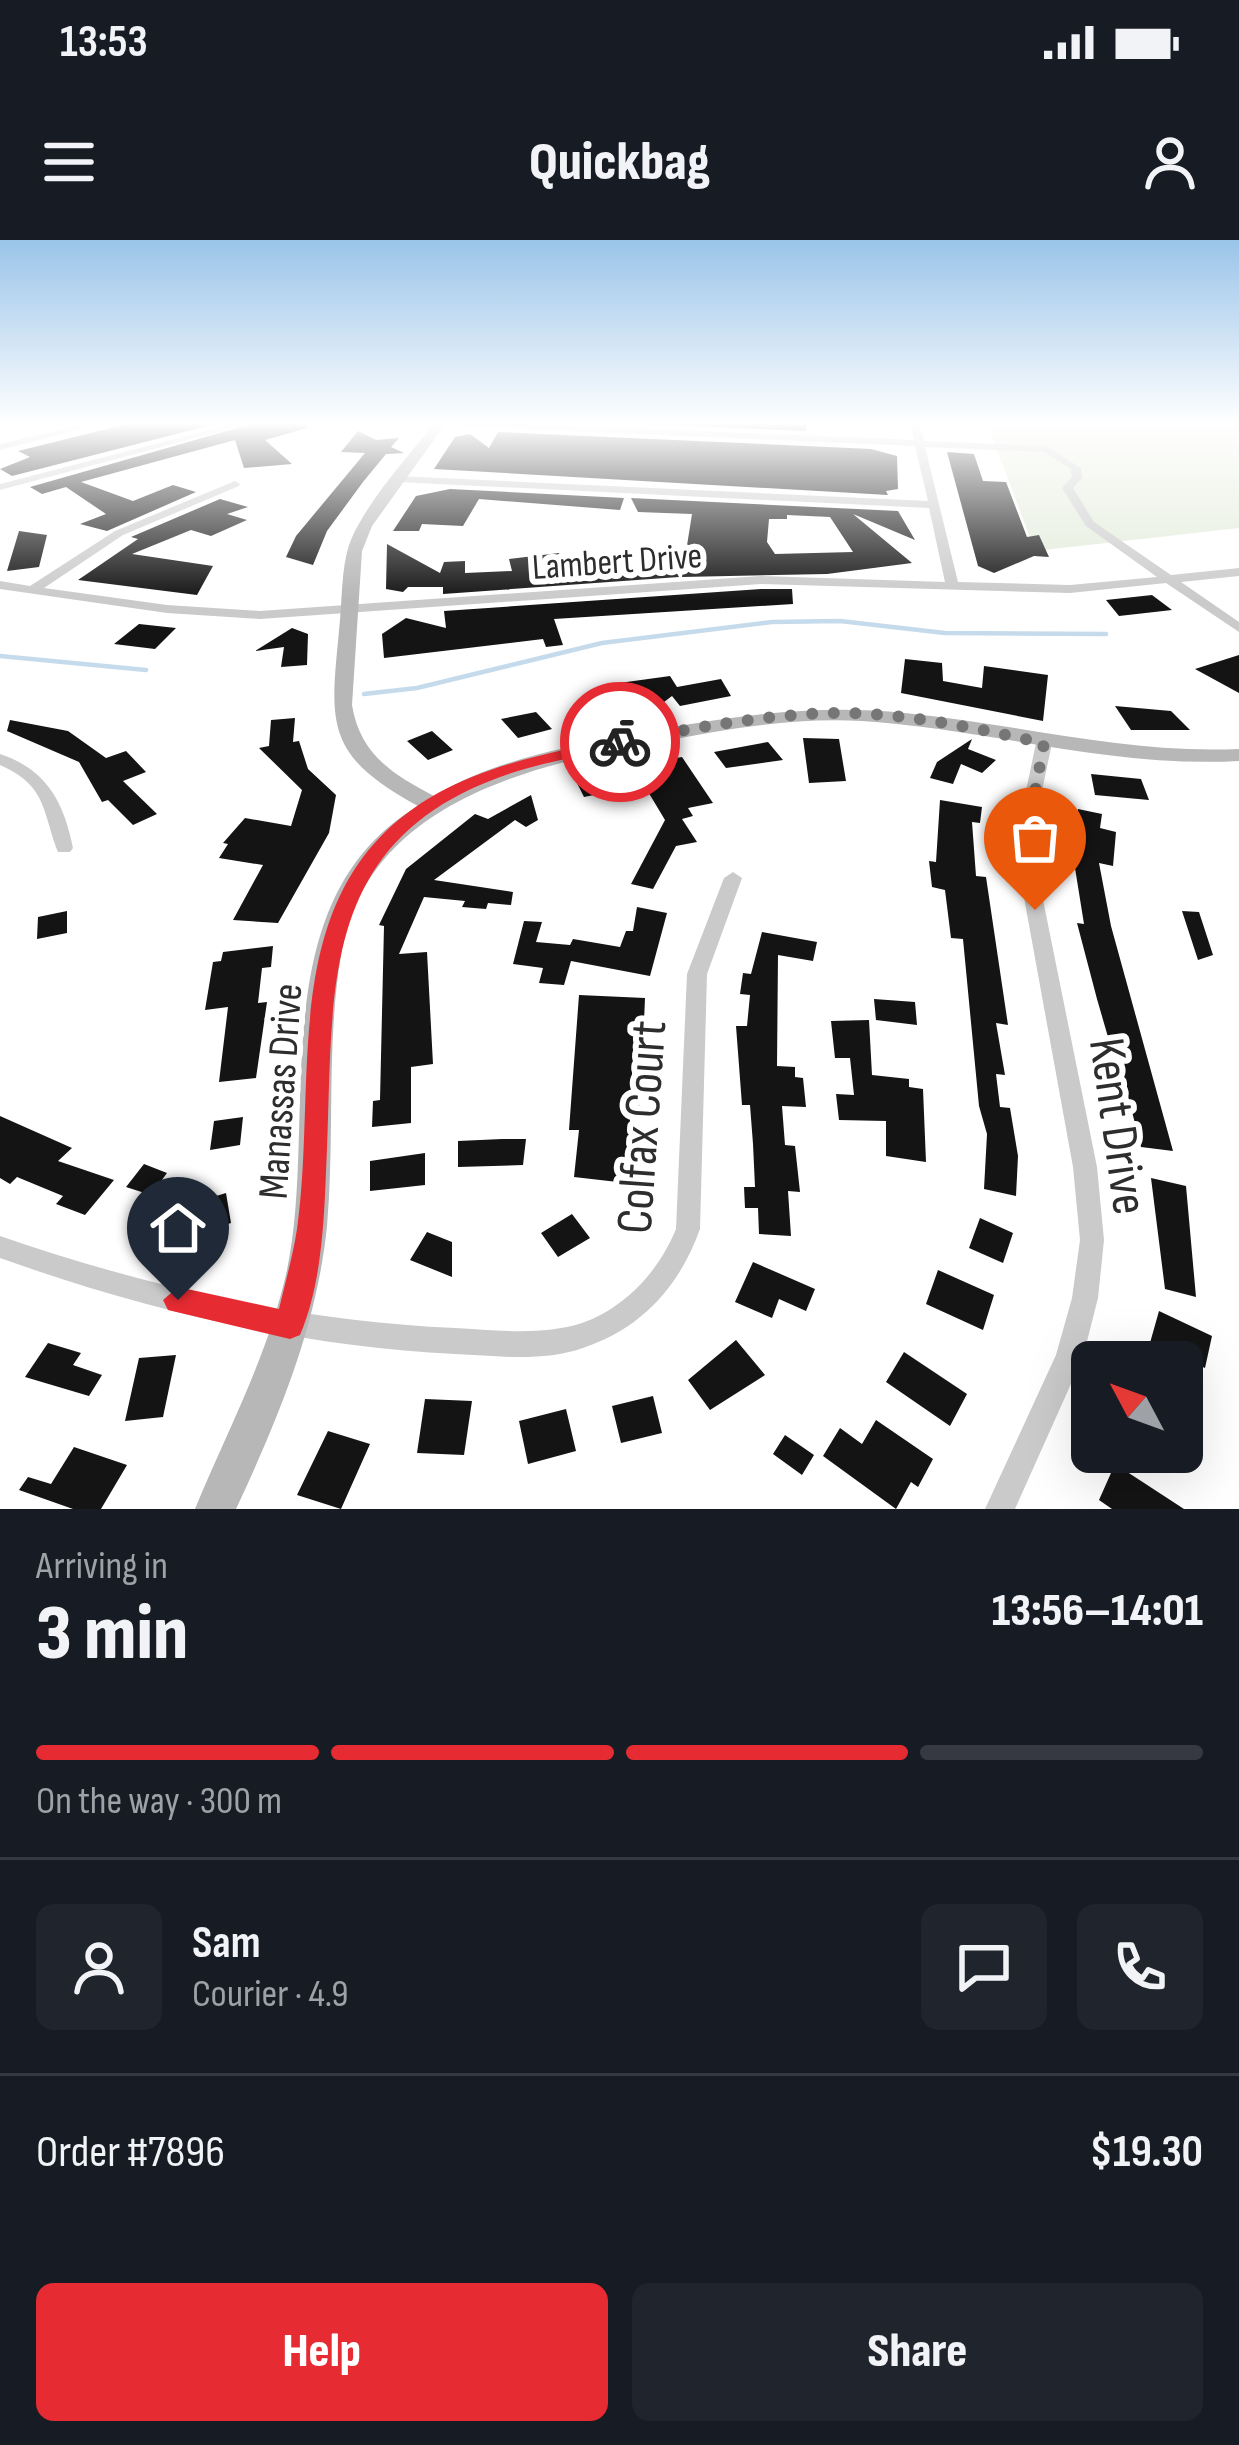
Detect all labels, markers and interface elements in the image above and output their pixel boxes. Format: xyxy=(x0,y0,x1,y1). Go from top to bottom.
text: 13:53 xyxy=(60,15,148,70)
icon: menu xyxy=(36,129,102,195)
icon: person xyxy=(1137,129,1203,195)
text: Quickbag xyxy=(529,130,710,195)
street label: Lambert Drive xyxy=(531,535,703,590)
courier xyxy=(560,682,680,802)
icon: bike xyxy=(587,709,653,775)
pin xyxy=(984,787,1086,910)
icon: bag xyxy=(1002,805,1068,871)
street label: Manassas Drive xyxy=(249,982,314,1201)
street label: Colfax Court xyxy=(605,1019,680,1236)
street label: Kent Drive xyxy=(1075,1034,1160,1219)
pin xyxy=(127,1177,229,1300)
icon: home xyxy=(145,1195,211,1261)
north arrow xyxy=(1071,1341,1203,1473)
map controls xyxy=(1071,1341,1203,1473)
text: Arriving in xyxy=(36,1543,168,1590)
text: 13:56–14:01 xyxy=(992,1584,1203,1639)
text: 3 min xyxy=(36,1588,188,1681)
text: On the way · 300 m xyxy=(36,1778,282,1825)
button: person xyxy=(36,1904,162,2030)
button: chat xyxy=(921,1904,1047,2030)
button: phone xyxy=(1077,1904,1203,2030)
text: Sam xyxy=(192,1916,261,1971)
text: Courier · 4.9 xyxy=(192,1971,349,2018)
text: Order #7896 xyxy=(36,2125,225,2180)
text: $19.30 xyxy=(1090,2125,1203,2180)
button: Help xyxy=(36,2283,608,2421)
button: Share xyxy=(632,2283,1203,2421)

